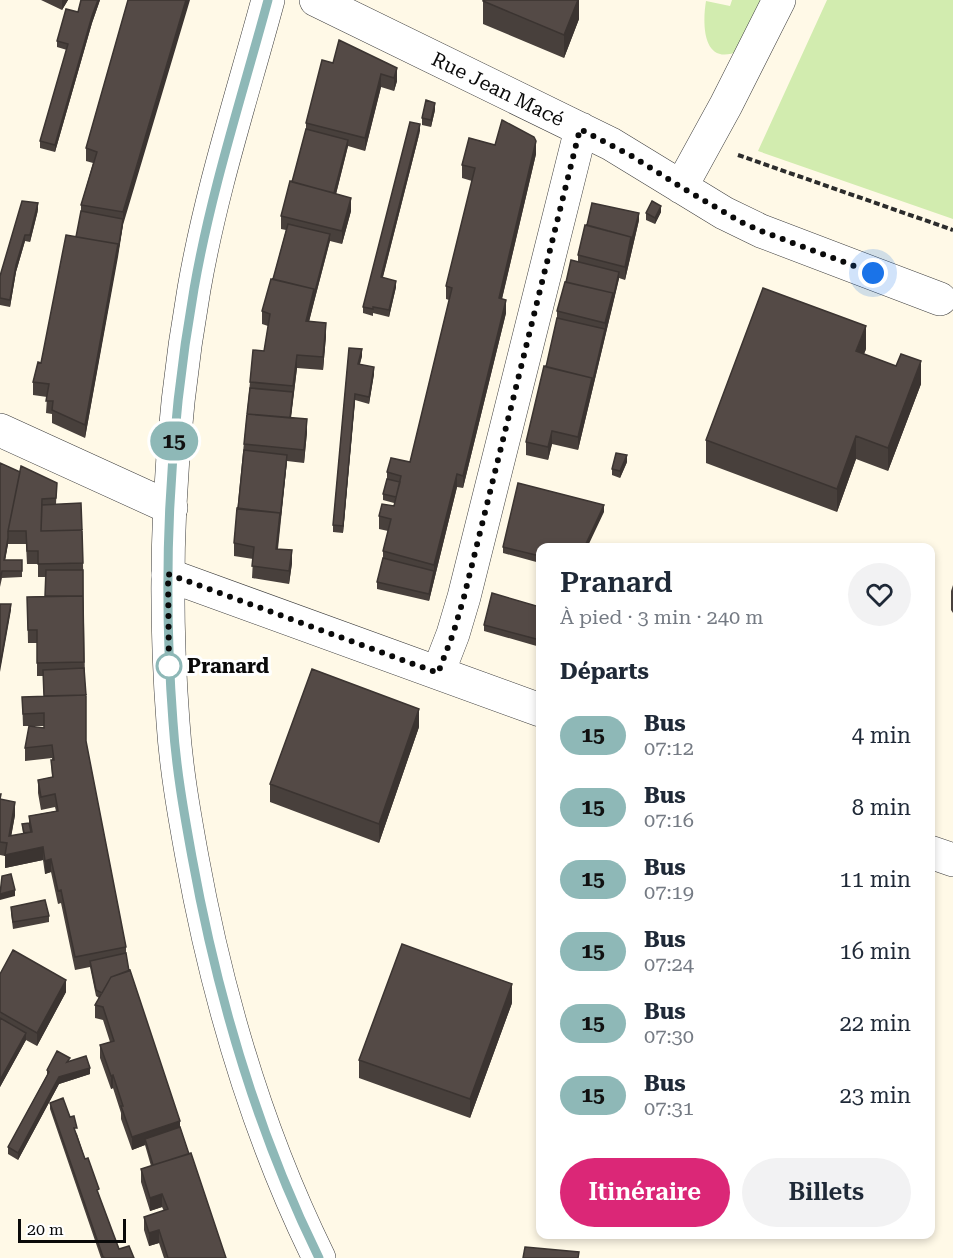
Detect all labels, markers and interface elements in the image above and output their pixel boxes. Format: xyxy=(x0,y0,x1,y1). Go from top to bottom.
street label: Rue Jean Macé xyxy=(428,47,568,131)
your location xyxy=(858,258,888,288)
line badge: 15 xyxy=(147,422,201,460)
text: 15 xyxy=(162,429,186,453)
button: heart xyxy=(848,563,911,626)
text: Pranard xyxy=(560,566,672,599)
text: À pied · 3 min · 240 m xyxy=(560,605,763,629)
marker: Pranard xyxy=(156,653,182,679)
place label: Pranard xyxy=(187,654,270,678)
text: Départs xyxy=(560,659,649,684)
text: Bus xyxy=(644,711,686,736)
text: 15 xyxy=(581,723,605,747)
text: 4 min xyxy=(852,723,911,748)
text: 07:12 xyxy=(644,736,694,760)
text: Bus xyxy=(644,783,686,808)
text: 15 xyxy=(581,795,605,819)
text: 8 min xyxy=(852,795,911,820)
text: 07:16 xyxy=(644,808,694,832)
text: Bus xyxy=(644,855,686,880)
text: 15 xyxy=(581,867,605,891)
text: 11 min xyxy=(840,867,911,892)
text: 07:19 xyxy=(644,880,694,904)
text: Bus xyxy=(644,927,686,952)
text: 15 xyxy=(581,939,605,963)
text: 16 min xyxy=(840,939,911,964)
text: 07:24 xyxy=(644,952,694,976)
text: Bus xyxy=(644,999,686,1024)
text: 15 xyxy=(581,1011,605,1035)
text: 22 min xyxy=(840,1011,911,1036)
text: 07:30 xyxy=(644,1024,694,1048)
text: Bus xyxy=(644,1071,686,1096)
text: 15 xyxy=(581,1083,605,1107)
text: 23 min xyxy=(840,1083,911,1108)
text: 07:31 xyxy=(644,1096,694,1120)
button: Itinéraire xyxy=(560,1158,730,1227)
button: Billets xyxy=(742,1158,911,1227)
scale bar xyxy=(18,1216,126,1244)
text: 20 m xyxy=(27,1220,64,1239)

